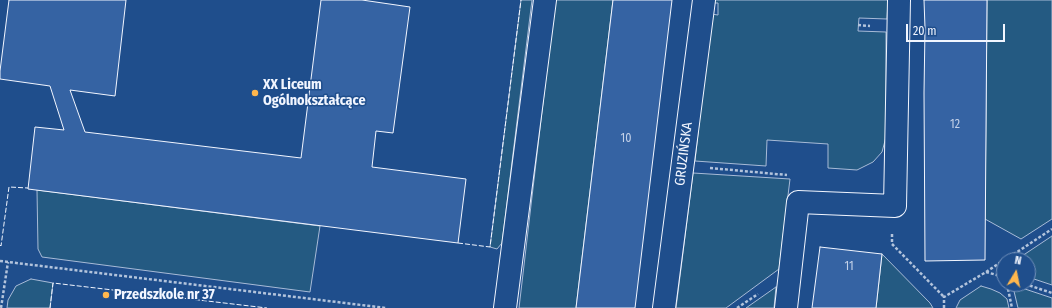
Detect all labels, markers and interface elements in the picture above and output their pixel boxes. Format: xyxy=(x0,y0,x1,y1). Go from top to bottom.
scale bar xyxy=(908,16,1007,42)
text: 20 m xyxy=(913,24,937,38)
place label: XX Liceum Ogólnokształcące xyxy=(263,77,365,110)
marker: XX Liceum Ogólnokształcące xyxy=(250,88,260,98)
house number: 12 xyxy=(950,118,960,132)
street label: GRUZIŃSKA xyxy=(672,121,696,187)
house number: 10 xyxy=(621,132,631,146)
north arrow xyxy=(996,252,1036,292)
text: N xyxy=(1014,254,1022,268)
house number: 11 xyxy=(844,260,854,274)
place label: Przedszkole nr 37 xyxy=(114,287,215,303)
marker: Przedszkole nr 37 xyxy=(101,290,111,300)

